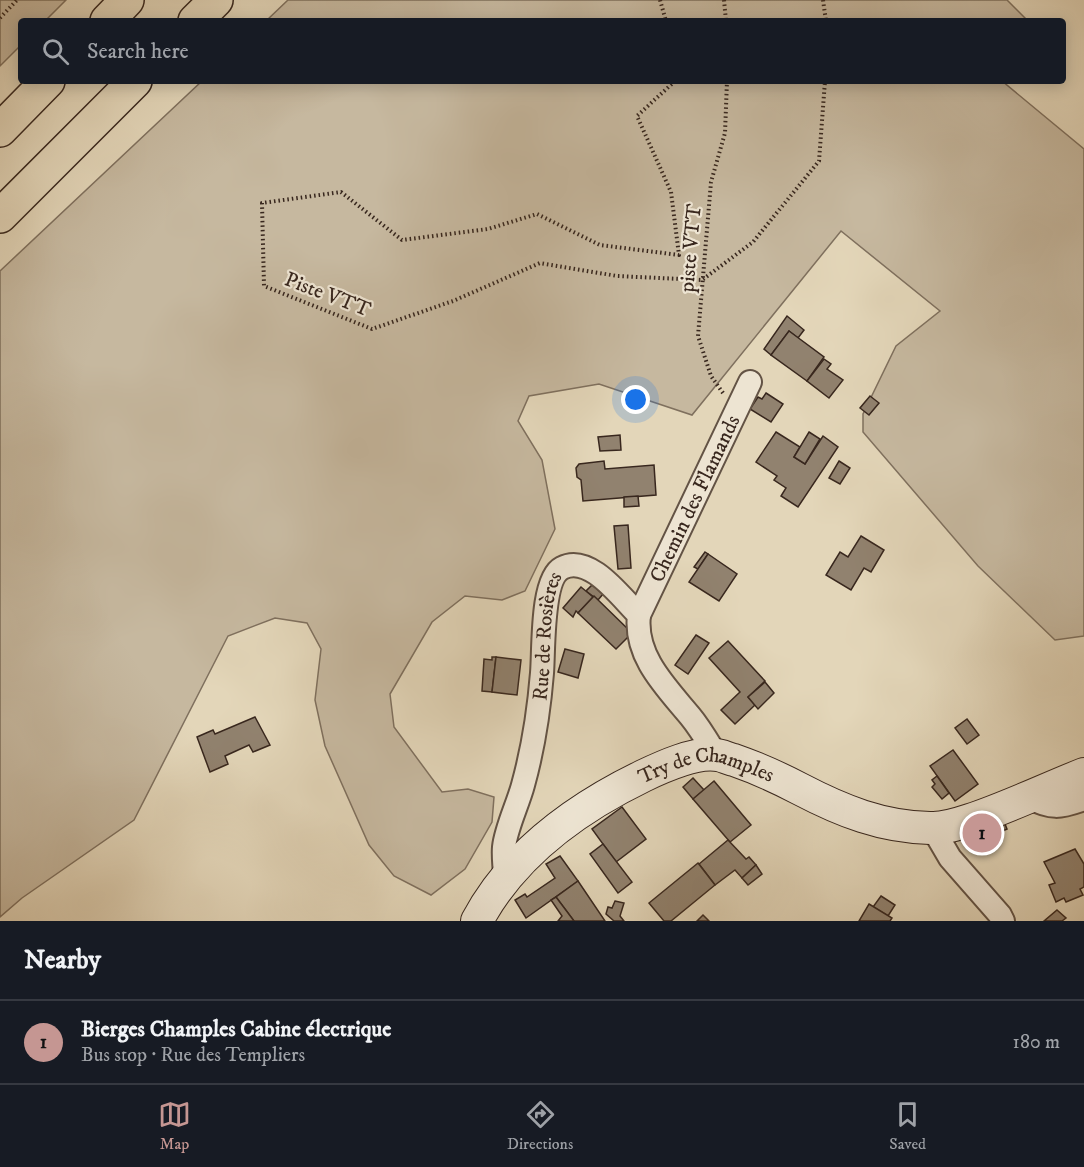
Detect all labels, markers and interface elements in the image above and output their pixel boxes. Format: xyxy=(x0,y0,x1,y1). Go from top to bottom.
search box xyxy=(18,18,1066,84)
icon: search xyxy=(39,35,72,68)
text: Search here xyxy=(87,38,189,65)
street label: piste VTT xyxy=(674,203,708,294)
street label: Piste VTT xyxy=(281,267,375,323)
your location xyxy=(621,385,650,414)
street label: Chemin des Flamands xyxy=(644,411,746,587)
street label: Rue de Rosières xyxy=(527,567,568,702)
street label: Try de Champles xyxy=(634,742,778,790)
pin: 1 xyxy=(962,810,1002,856)
text: Nearby xyxy=(24,944,101,977)
text: Bierges Champles Cabine électrique xyxy=(81,1016,391,1043)
text: 1 xyxy=(40,1030,47,1055)
text: 180 m xyxy=(1013,1030,1060,1055)
text: Bus stop · Rue des Templiers xyxy=(81,1043,305,1068)
tab: Map xyxy=(158,1098,191,1154)
tab: Directions xyxy=(507,1098,573,1154)
tab: Saved xyxy=(889,1098,926,1154)

